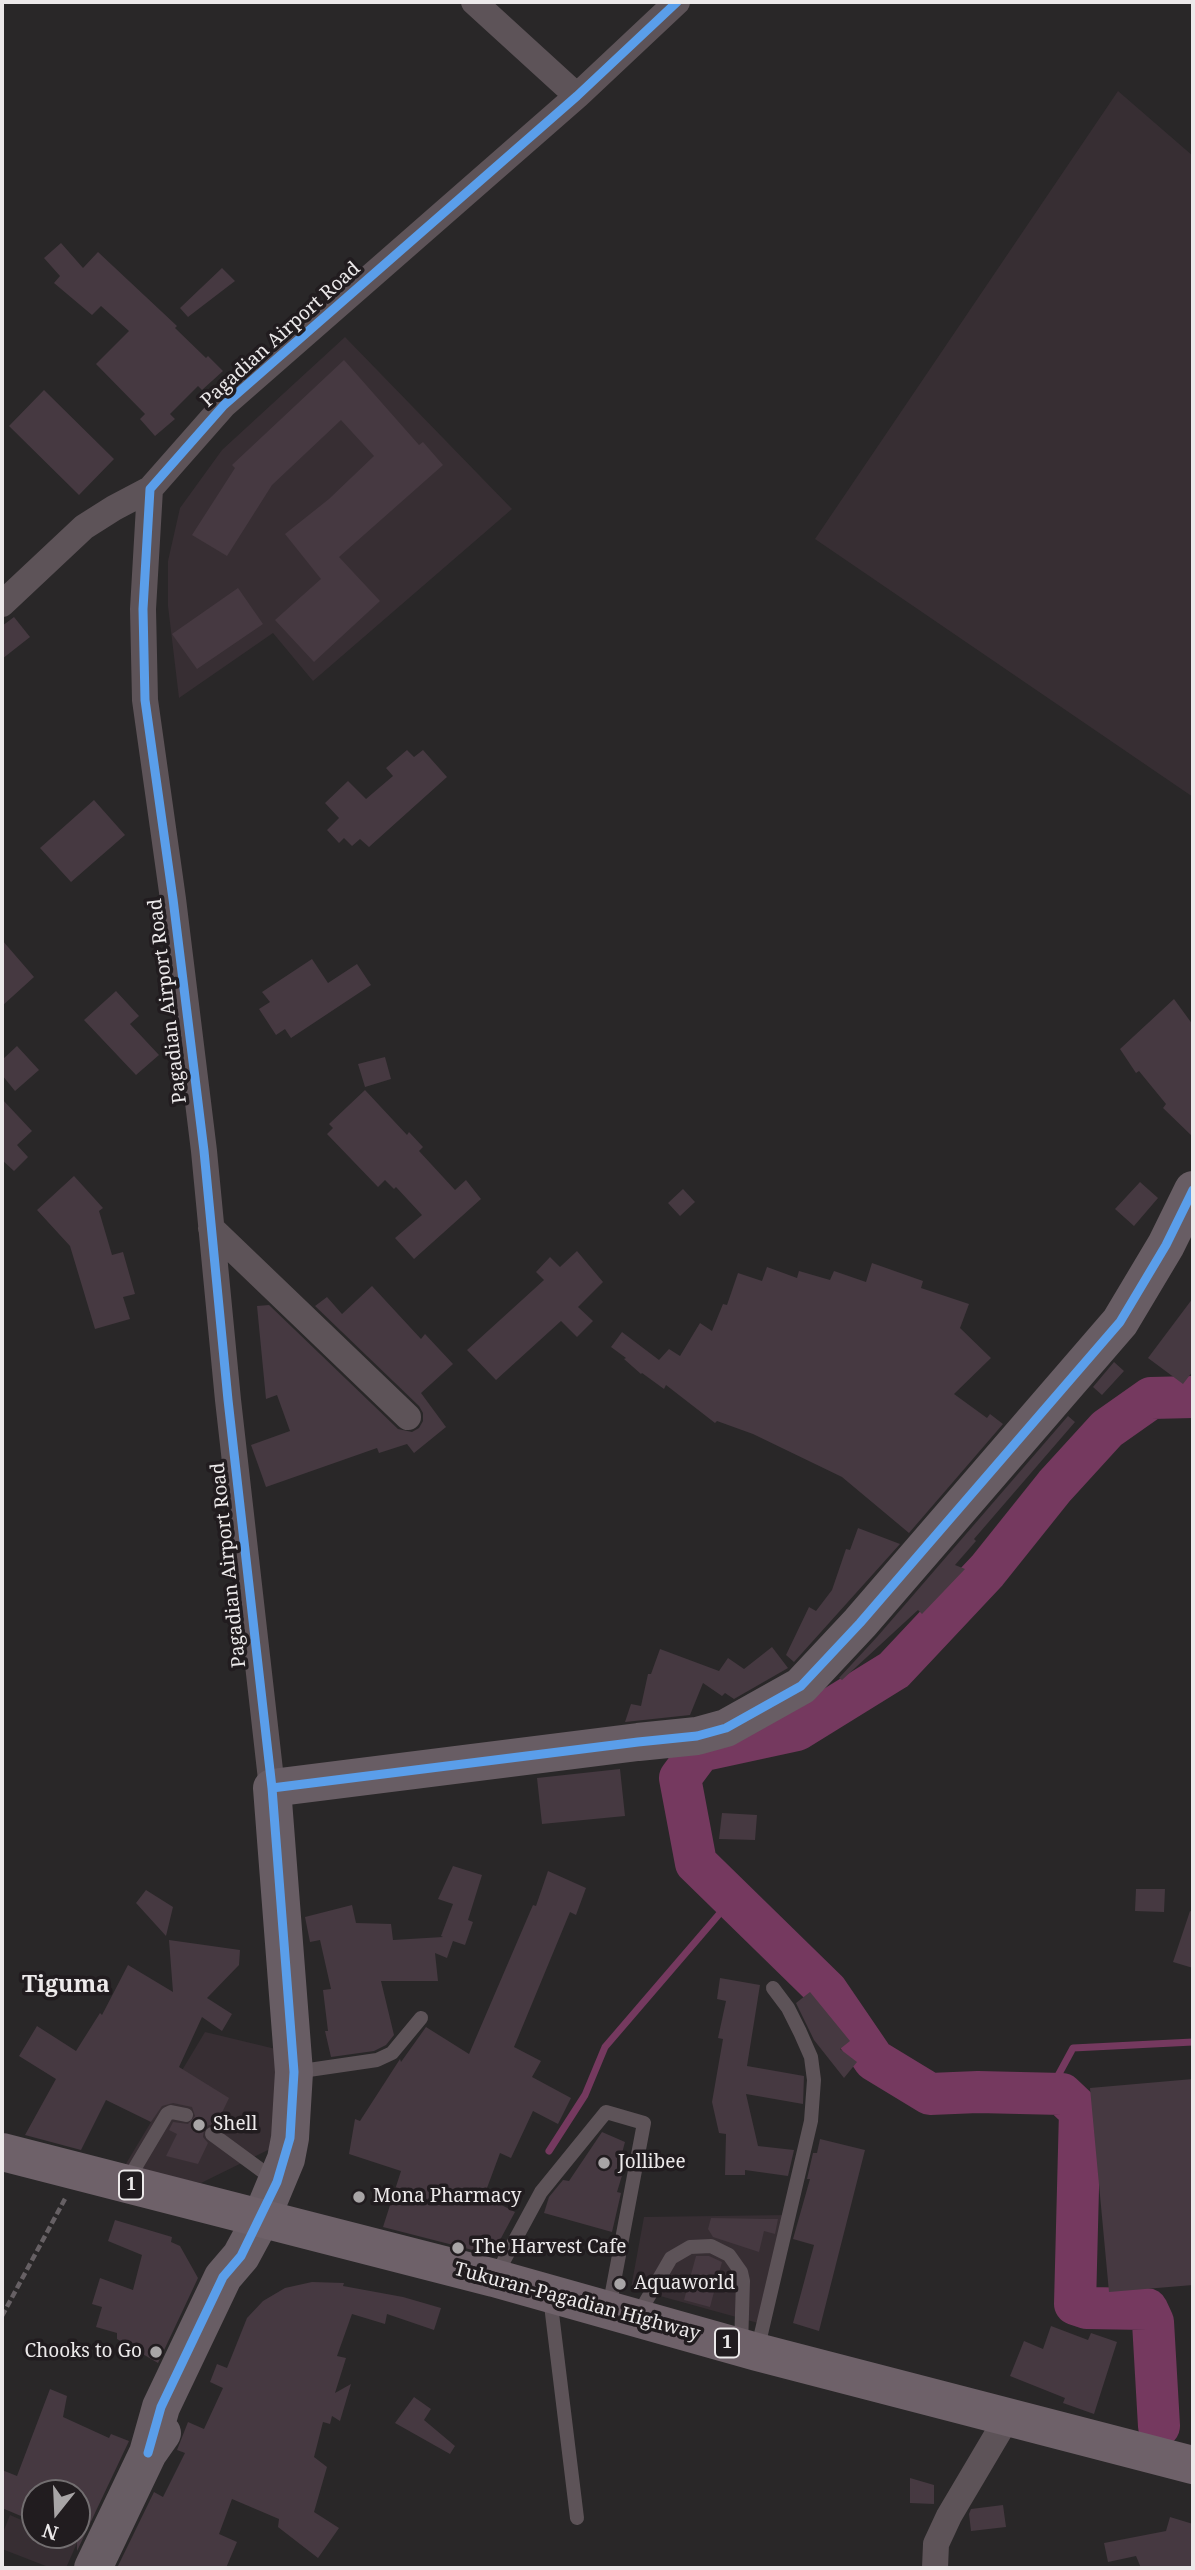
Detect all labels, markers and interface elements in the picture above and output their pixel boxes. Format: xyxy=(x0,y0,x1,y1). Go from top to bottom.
street label: Pagadian Airport Road xyxy=(197,258,365,412)
street label: Pagadian Airport Road xyxy=(144,897,192,1105)
street label: Pagadian Airport Road xyxy=(207,1461,251,1669)
district label: Tiguma xyxy=(22,1971,110,1999)
place label: Shell xyxy=(213,2114,257,2136)
marker: Shell xyxy=(191,2117,207,2133)
place label: Jollibee xyxy=(618,2152,686,2174)
marker: Jollibee xyxy=(596,2155,612,2171)
road number: 1 xyxy=(119,2171,143,2200)
place label: Mona Pharmacy xyxy=(373,2186,522,2208)
marker: Mona Pharmacy xyxy=(351,2189,367,2205)
place label: The Harvest Cafe xyxy=(472,2237,626,2259)
marker: The Harvest Cafe xyxy=(450,2240,466,2256)
street label: Tukuran-Pagadian Highway xyxy=(451,2258,703,2346)
place label: Aquaworld xyxy=(634,2273,735,2295)
marker: Aquaworld xyxy=(612,2276,628,2292)
road number: 1 xyxy=(715,2328,739,2358)
place label: Chooks to Go xyxy=(25,2341,142,2363)
marker: Chooks to Go xyxy=(148,2344,164,2360)
north arrow xyxy=(21,2479,91,2549)
text: N xyxy=(39,2517,61,2547)

